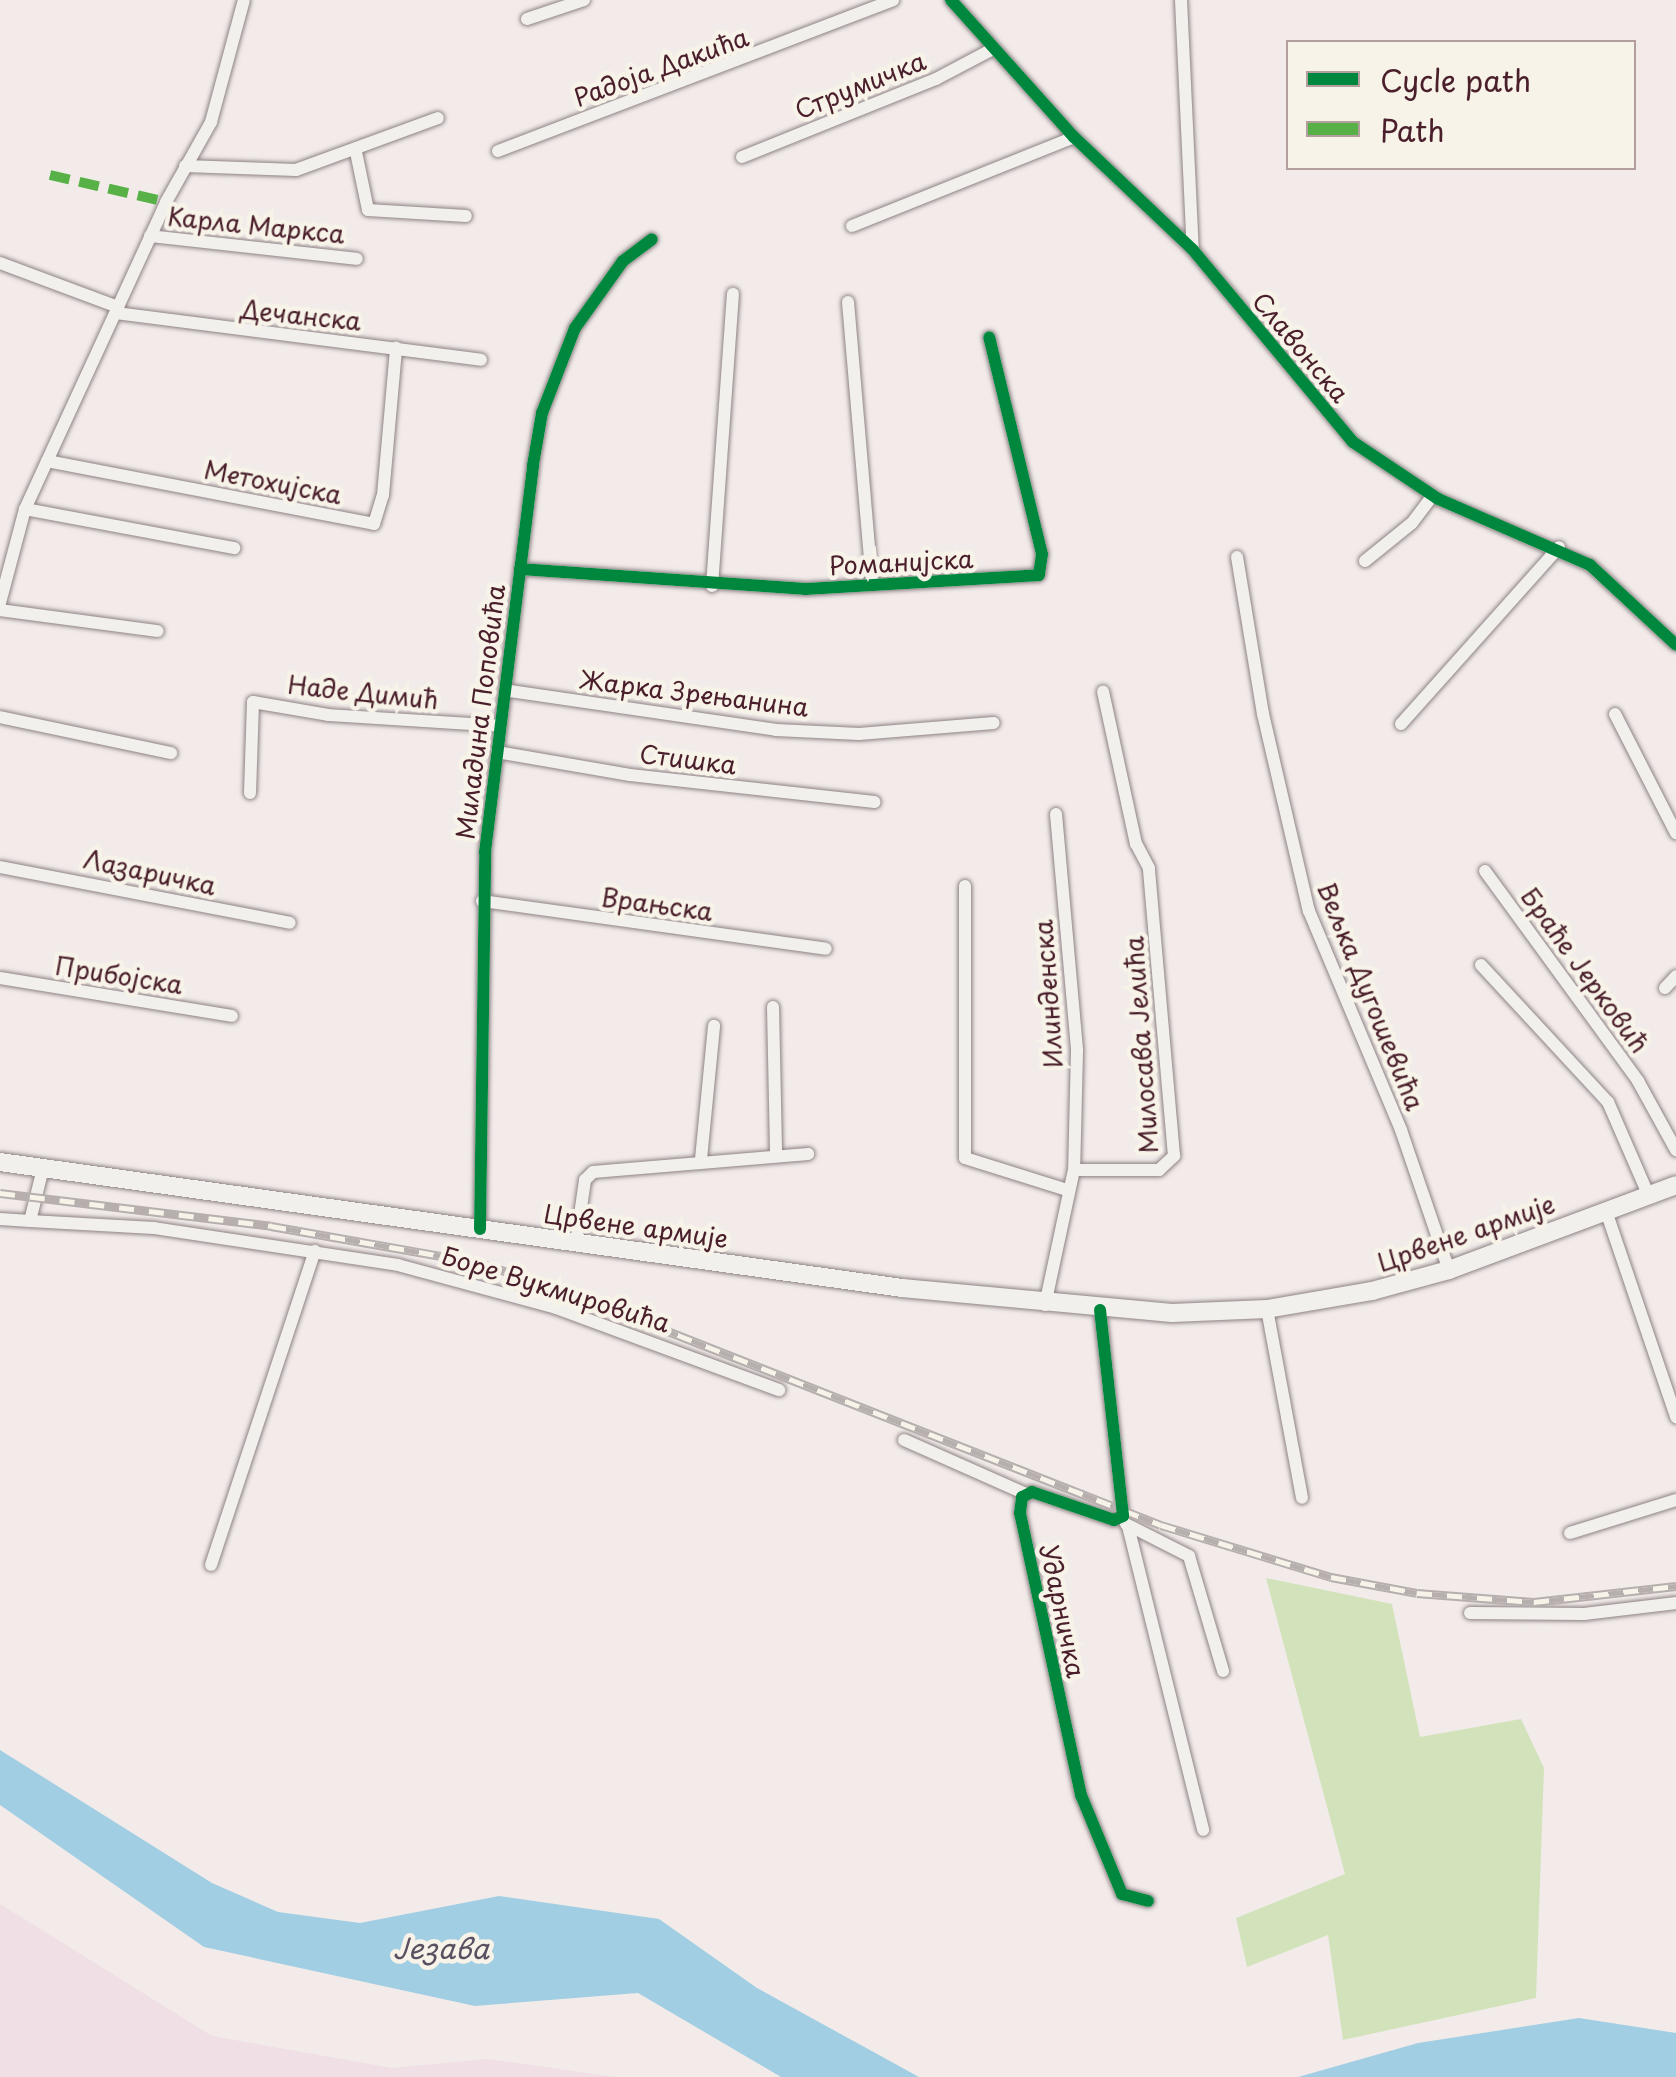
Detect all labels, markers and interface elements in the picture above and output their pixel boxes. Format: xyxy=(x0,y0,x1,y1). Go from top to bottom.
street label: Радоја Дакића xyxy=(570,22,752,112)
legend xyxy=(1286,40,1636,170)
street label: Струмичка xyxy=(790,45,930,125)
text: Cycle path xyxy=(1380,57,1531,102)
text: Path xyxy=(1380,107,1445,152)
street label: Карла Маркса xyxy=(166,201,346,249)
street label: Славонска xyxy=(1246,286,1356,408)
street label: Дечанска xyxy=(239,294,363,336)
street label: Метохијска xyxy=(202,454,344,510)
street label: Романијска xyxy=(828,543,974,581)
street label: Миладина Поповића xyxy=(449,582,511,842)
street label: Жарка Зрењанина xyxy=(577,664,811,722)
street label: Наде Димић xyxy=(285,669,441,715)
street label: Стишка xyxy=(638,738,738,780)
street label: Лазаричка xyxy=(81,843,219,901)
street label: Вељка Дугошевића xyxy=(1311,877,1431,1115)
street label: Врањска xyxy=(599,881,715,927)
street label: Браће Јерковић xyxy=(1515,881,1655,1059)
street label: Илинденска xyxy=(1028,919,1068,1069)
street label: Милосава Јелића xyxy=(1118,935,1164,1155)
street label: Прибојска xyxy=(53,950,185,1000)
street label: Црвене армије xyxy=(1373,1189,1559,1277)
street label: Црвене армије xyxy=(542,1198,730,1254)
street label: Боре Вукмировића xyxy=(438,1240,674,1338)
street label: Ударничка xyxy=(1034,1542,1092,1680)
water label: Језава xyxy=(393,1931,489,1965)

